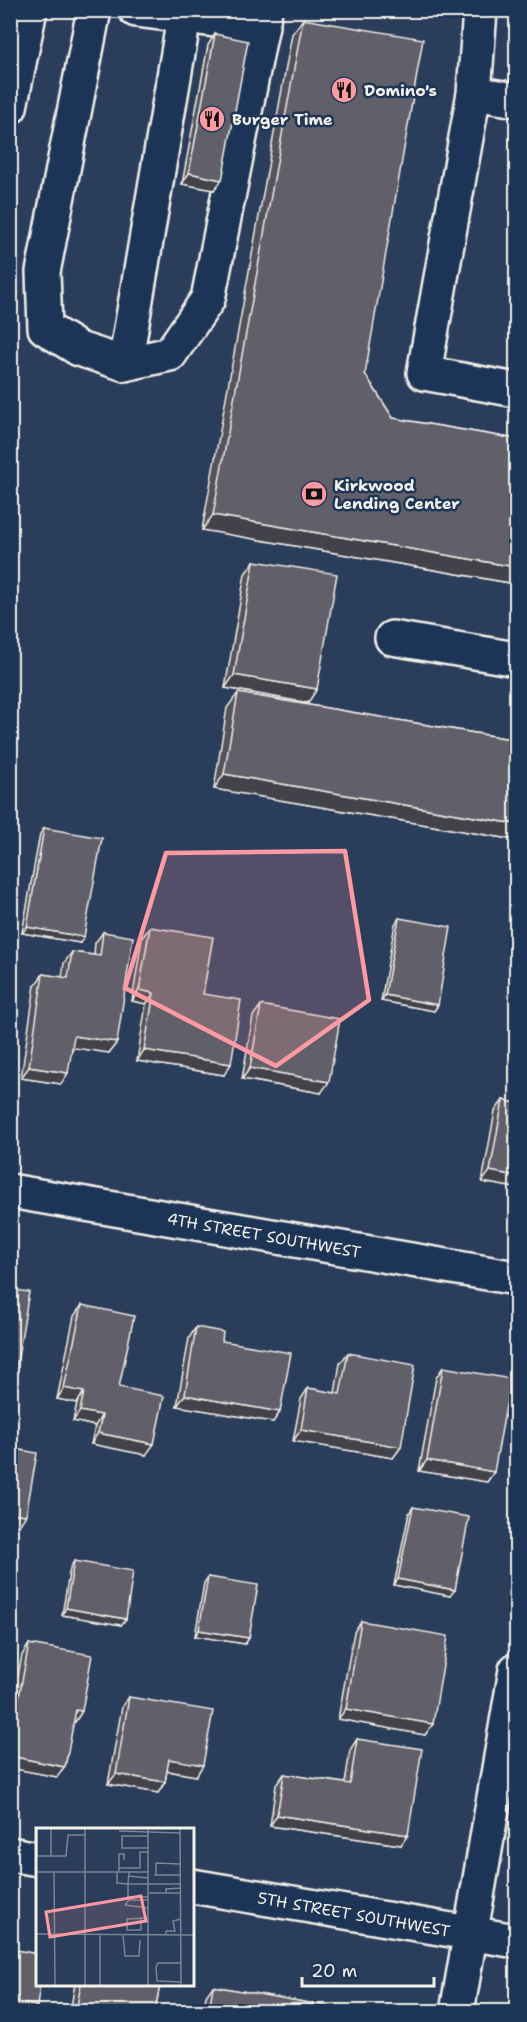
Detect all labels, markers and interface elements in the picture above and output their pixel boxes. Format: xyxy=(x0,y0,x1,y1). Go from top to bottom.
restaurant icon: Domino's xyxy=(329,75,359,105)
place label: Domino's xyxy=(364,80,437,101)
restaurant icon: Burger Time xyxy=(197,104,227,134)
place label: Burger Time xyxy=(232,109,333,130)
place label: Kirkwood Lending Center xyxy=(334,475,460,514)
bank icon: Kirkwood Lending Center xyxy=(299,479,329,509)
street label: 4TH STREET SOUTHWEST xyxy=(165,1208,362,1263)
inset map xyxy=(36,1828,194,1986)
street label: 5TH STREET SOUTHWEST xyxy=(256,1887,452,1942)
scale bar xyxy=(302,1950,434,1988)
text: 20 m xyxy=(311,1959,357,1983)

